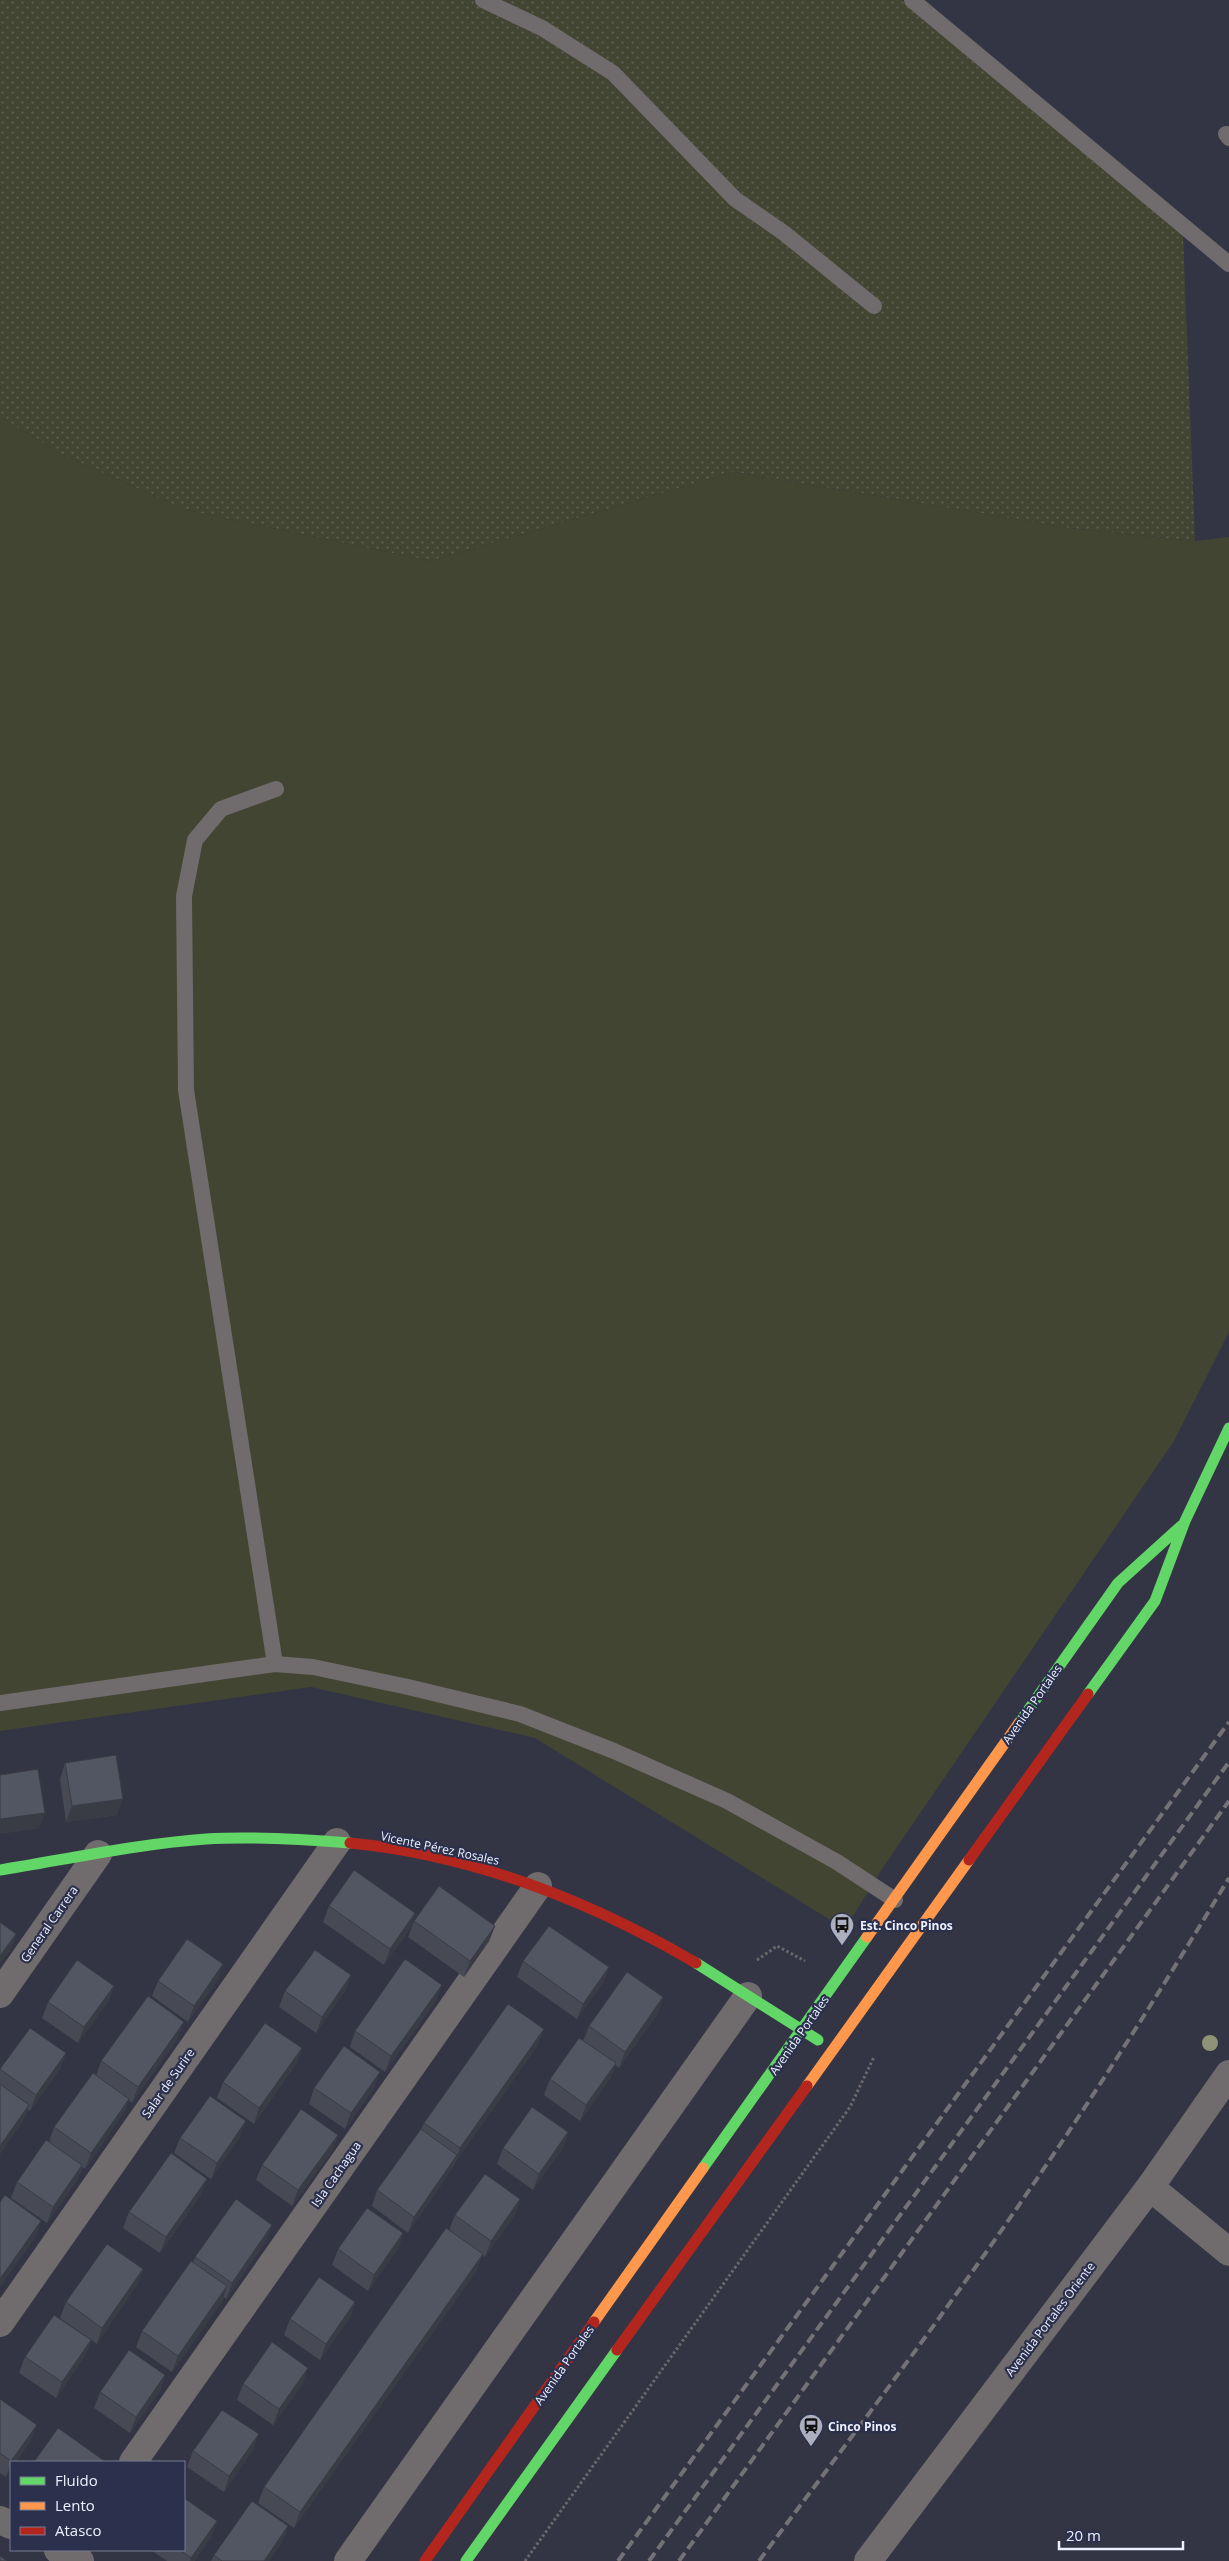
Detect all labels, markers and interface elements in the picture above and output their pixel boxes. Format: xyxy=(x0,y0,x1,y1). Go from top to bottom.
street label: Avenida Portales xyxy=(998,1661,1066,1747)
street label: Vicente Pérez Rosales xyxy=(379,1827,501,1869)
street label: General Carrera xyxy=(16,1882,82,1966)
bus stop icon: Est. Cinco Pinos xyxy=(829,1912,855,1946)
place label: Est. Cinco Pinos xyxy=(860,1917,953,1934)
street label: Avenida Portales xyxy=(765,1992,833,2078)
street label: Salar de Surire xyxy=(138,2044,199,2121)
street label: Isla Cachagua xyxy=(307,2138,365,2210)
street label: Avenida Portales Oriente xyxy=(1001,2258,1099,2380)
street label: Avenida Portales xyxy=(530,2322,598,2408)
station icon: Cinco Pinos xyxy=(798,2413,824,2447)
place label: Cinco Pinos xyxy=(828,2418,896,2435)
legend xyxy=(10,2461,185,2551)
text: Fluido xyxy=(55,2470,98,2490)
text: Lento xyxy=(55,2495,95,2515)
scale bar xyxy=(1059,2518,1183,2550)
text: Atasco xyxy=(55,2520,102,2540)
text: 20 m xyxy=(1066,2525,1101,2545)

